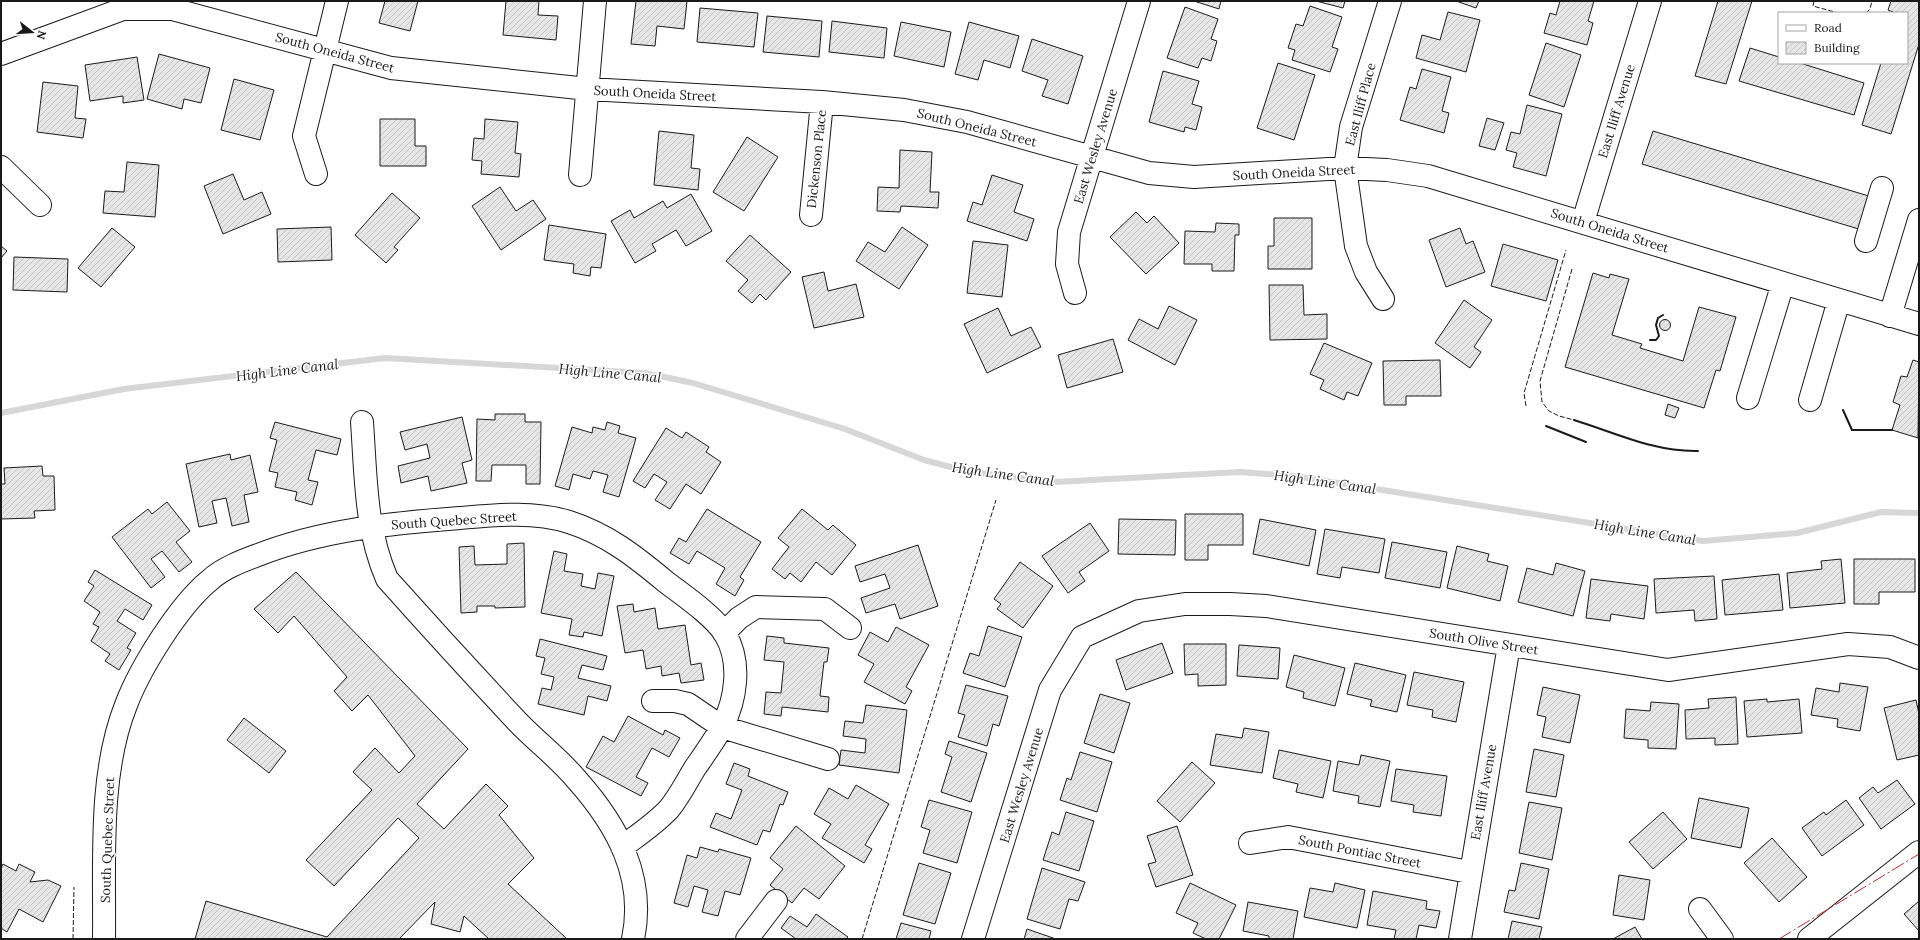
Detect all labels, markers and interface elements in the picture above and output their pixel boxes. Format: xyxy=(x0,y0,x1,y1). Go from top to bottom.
north arrow xyxy=(12,12,52,52)
legend xyxy=(1778,12,1908,64)
text: Road xyxy=(1814,20,1842,35)
street label: South Oneida Street xyxy=(273,28,396,77)
text: N xyxy=(33,29,50,42)
text: Building xyxy=(1814,40,1860,55)
street label: East Iliff Place xyxy=(1341,61,1380,147)
street label: East Iliff Avenue xyxy=(1594,62,1639,160)
street label: South Oneida Street xyxy=(593,82,717,105)
street label: East Wesley Avenue xyxy=(1070,86,1121,206)
street label: South Oneida Street xyxy=(915,104,1038,151)
street label: Dickenson Place xyxy=(803,109,830,209)
street label: South Oneida Street xyxy=(1232,161,1356,184)
street label: South Oneida Street xyxy=(1549,204,1671,257)
water label: High Line Canal xyxy=(235,355,339,385)
water label: High Line Canal xyxy=(558,360,662,386)
water label: High Line Canal xyxy=(951,458,1055,490)
water label: High Line Canal xyxy=(1273,466,1377,498)
street label: South Quebec Street xyxy=(391,508,517,533)
water label: High Line Canal xyxy=(1593,515,1697,549)
street label: South Olive Street xyxy=(1428,624,1540,659)
street label: East Wesley Avenue xyxy=(996,725,1047,845)
street label: East Iliff Avenue xyxy=(1467,743,1500,841)
street label: South Quebec Street xyxy=(97,777,118,903)
street label: South Pontiac Street xyxy=(1297,831,1423,872)

